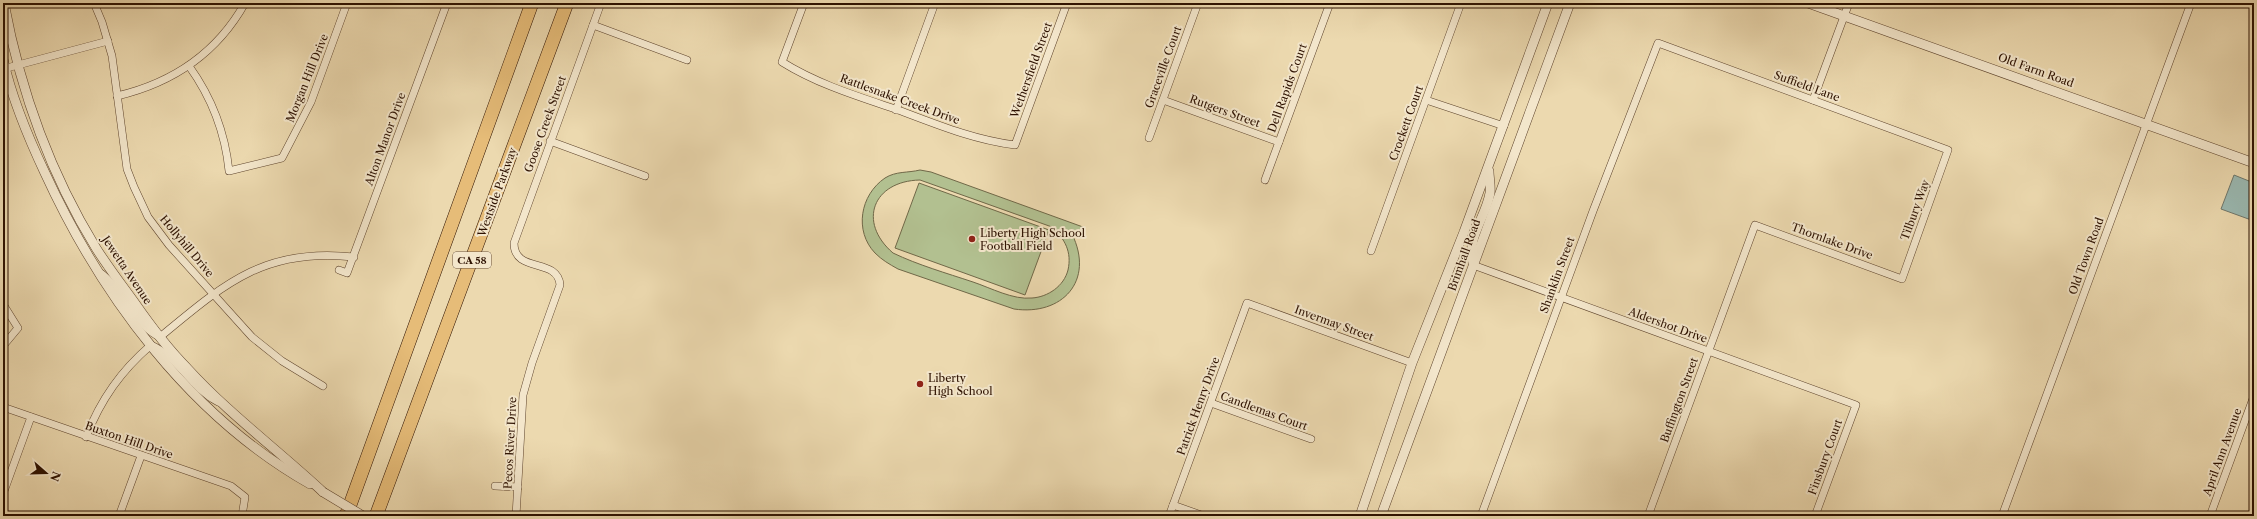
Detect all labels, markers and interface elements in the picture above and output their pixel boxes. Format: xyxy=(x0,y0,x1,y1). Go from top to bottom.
street label: Wethersfield Street xyxy=(1007,20,1055,121)
street label: Graceville Court xyxy=(1142,24,1184,110)
street label: Morgan Hill Drive xyxy=(283,32,331,124)
street label: Dell Rapids Court xyxy=(1264,42,1310,134)
street label: Old Farm Road xyxy=(1996,50,2076,90)
street label: Suffield Lane xyxy=(1772,68,1842,104)
street label: Rattlesnake Creek Drive xyxy=(838,71,962,127)
street label: Goose Creek Street xyxy=(521,74,569,174)
street label: Crockett Court xyxy=(1386,83,1426,162)
street label: Alton Manor Drive xyxy=(361,90,408,189)
street label: Rutgers Street xyxy=(1188,92,1262,130)
street label: Westside Parkway xyxy=(474,145,520,239)
street label: Tilbury Way xyxy=(1898,177,1933,242)
street label: Hollyhill Drive xyxy=(157,212,217,280)
street label: Old Town Road xyxy=(2066,215,2107,297)
street label: Brimhall Road xyxy=(1445,217,1484,293)
street label: Thornlake Drive xyxy=(1789,220,1875,262)
place label: Liberty High School Football Field xyxy=(980,226,1086,253)
street label: Jewetta Avenue xyxy=(98,231,155,307)
marker: Liberty High School Football Field xyxy=(967,234,977,244)
street label: Shanklin Street xyxy=(1537,235,1577,315)
road number: CA 58 xyxy=(453,252,491,268)
street label: Invermay Street xyxy=(1293,302,1375,344)
street label: Aldershot Drive xyxy=(1626,304,1709,346)
street label: Patrick Henry Drive xyxy=(1174,355,1222,457)
street label: Buffington Street xyxy=(1657,356,1701,444)
place label: Liberty High School xyxy=(928,371,993,398)
marker: Liberty High School xyxy=(915,379,925,389)
street label: Candlemas Court xyxy=(1219,389,1310,433)
street label: Pecos River Drive xyxy=(501,397,519,489)
street label: April Ann Avenue xyxy=(2199,406,2244,499)
street label: Finsbury Court xyxy=(1805,417,1845,497)
street label: Buxton Hill Drive xyxy=(83,418,175,462)
north arrow xyxy=(26,453,66,493)
text: N xyxy=(47,470,64,484)

